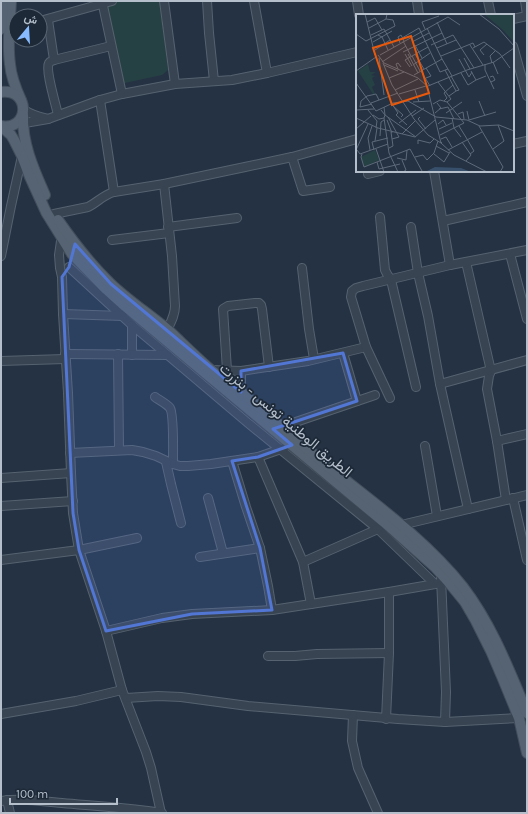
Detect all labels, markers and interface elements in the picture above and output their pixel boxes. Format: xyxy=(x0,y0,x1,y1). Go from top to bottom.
north arrow xyxy=(8,8,48,48)
text: ش xyxy=(23,11,39,27)
inset map xyxy=(356,14,514,172)
street label: الطريق الوطنية تونس - بنزرت xyxy=(215,359,356,482)
scale bar xyxy=(10,780,117,806)
text: 100 m xyxy=(16,787,48,801)

